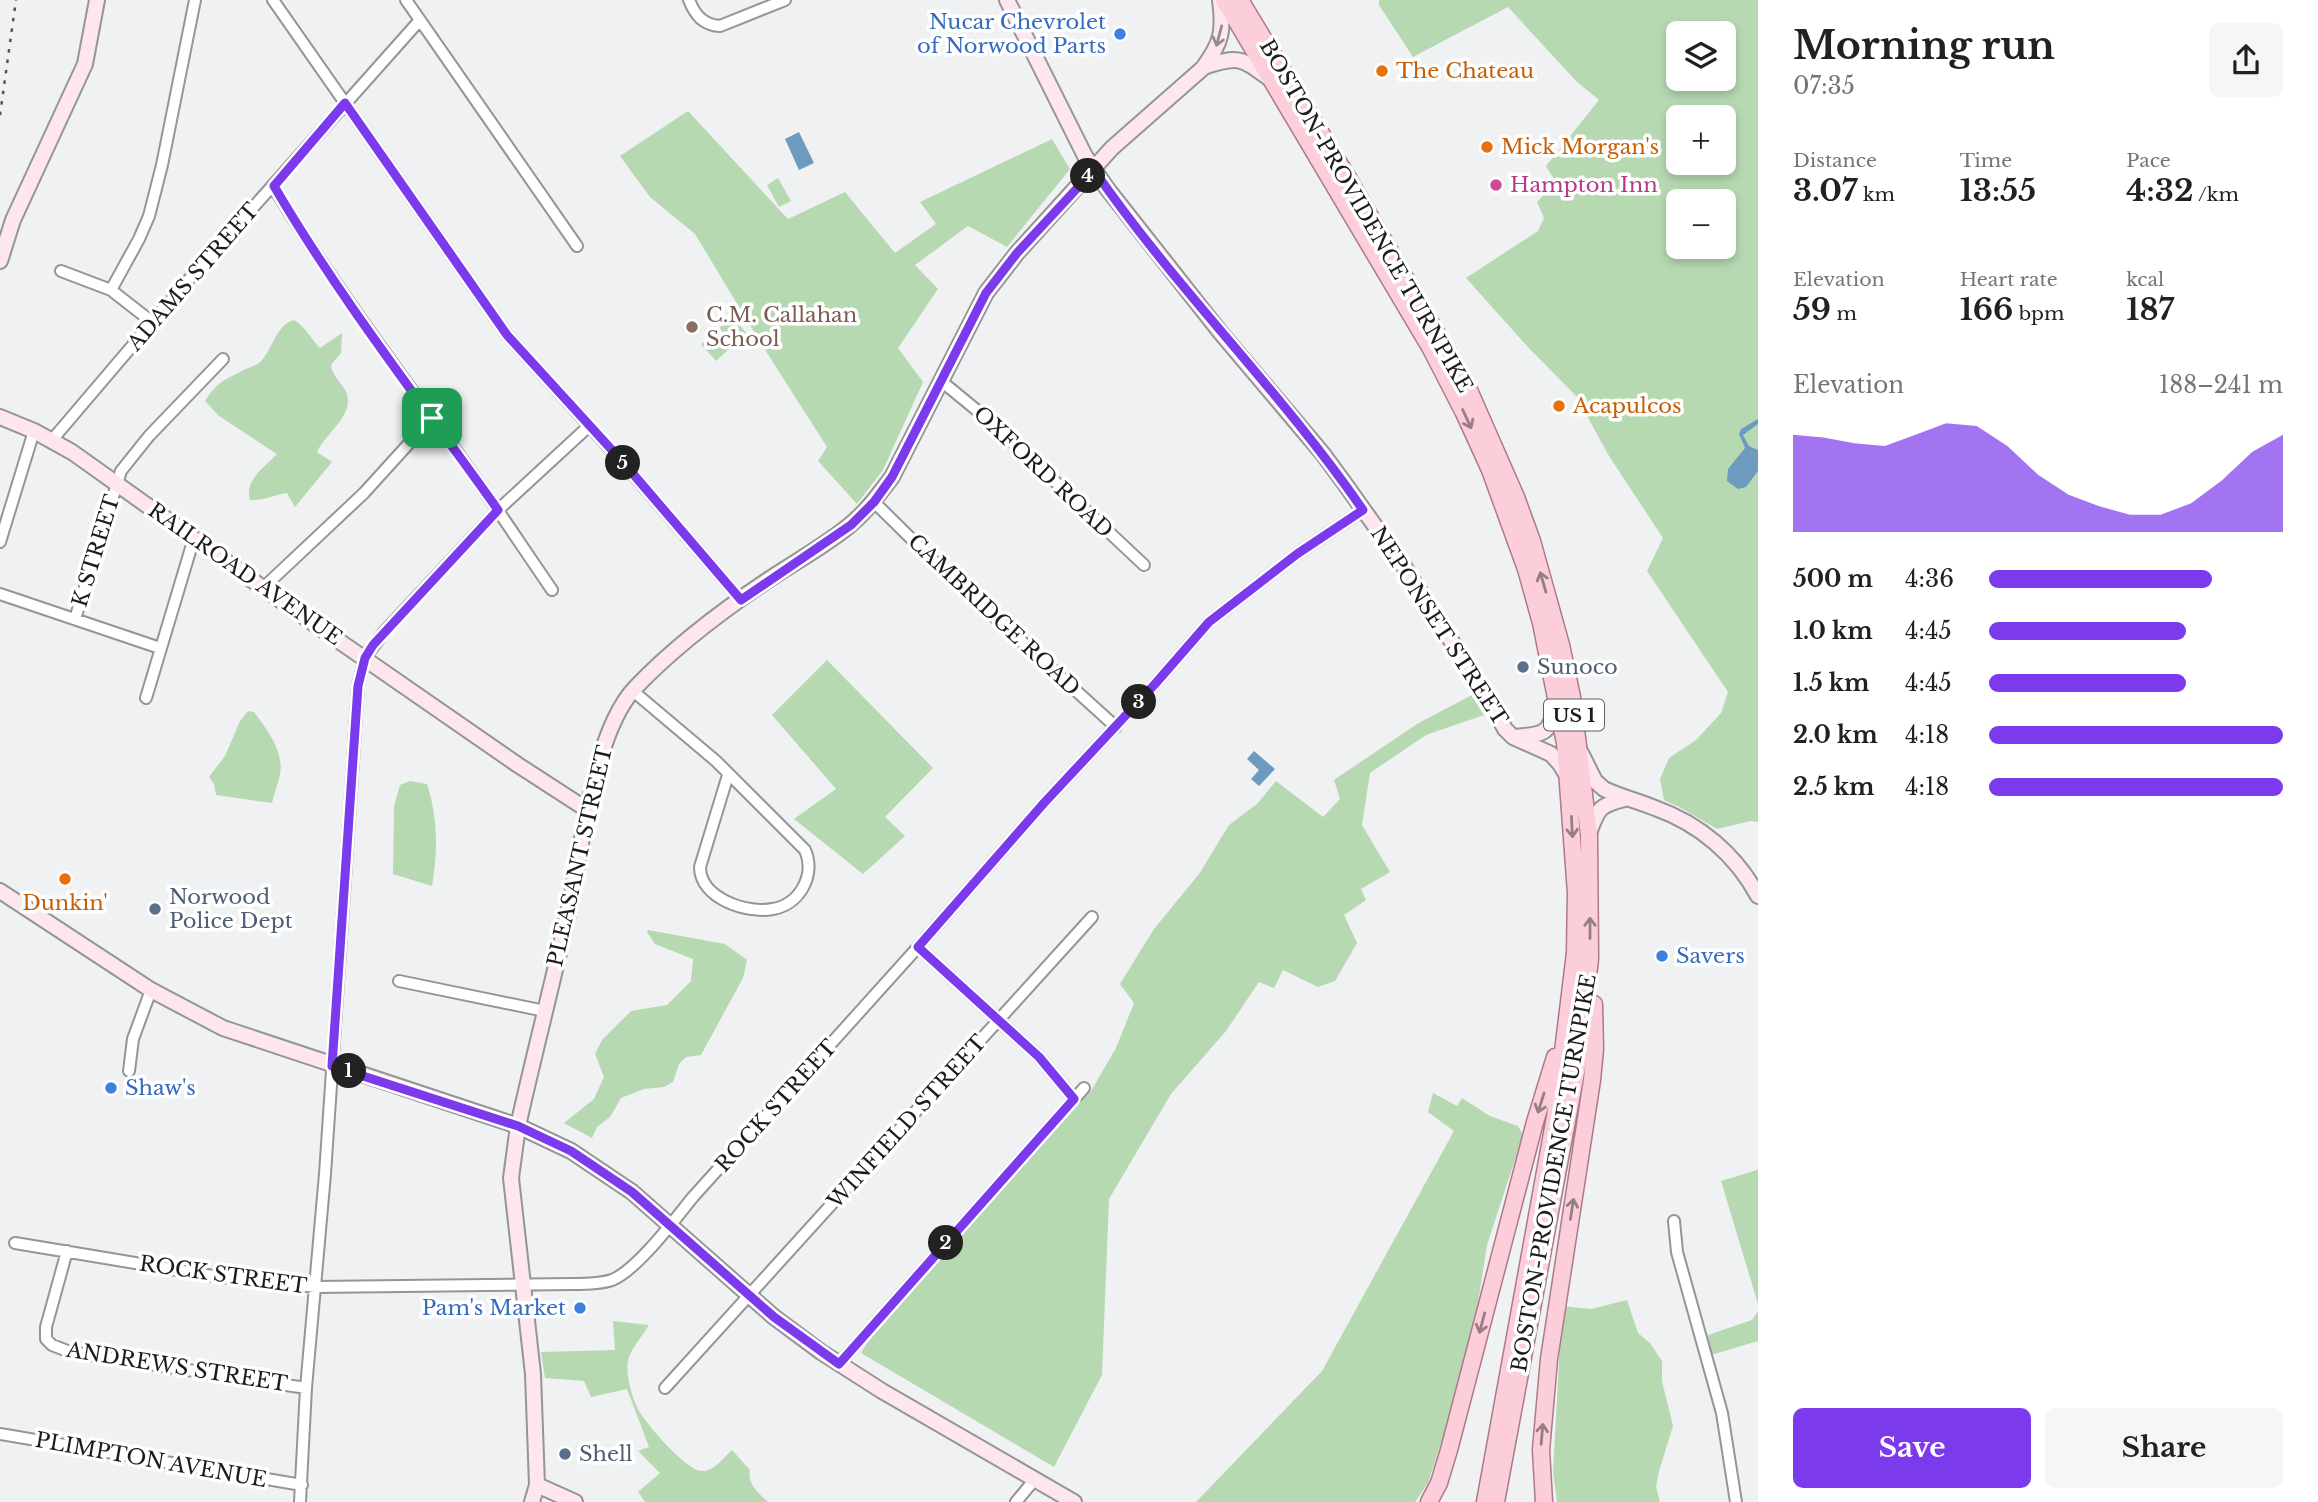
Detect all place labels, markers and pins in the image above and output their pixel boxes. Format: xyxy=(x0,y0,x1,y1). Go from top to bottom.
place label: Nucar Chevrolet of Norwood Parts xyxy=(917,9,1106,59)
marker: Nucar Chevrolet of Norwood Parts xyxy=(1112,26,1128,42)
place label: The Chateau xyxy=(1396,58,1534,84)
marker: The Chateau xyxy=(1374,63,1390,79)
place label: Mick Morgan's xyxy=(1501,134,1659,160)
marker: Mick Morgan's xyxy=(1479,139,1495,155)
pin: 4 xyxy=(1070,158,1106,194)
place label: Hampton Inn xyxy=(1510,172,1658,198)
marker: Hampton Inn xyxy=(1488,177,1504,193)
place label: C.M. Callahan School xyxy=(706,302,857,352)
marker: C.M. Callahan School xyxy=(684,319,700,335)
pin xyxy=(402,388,462,448)
place label: Acapulcos xyxy=(1572,393,1681,419)
marker: Acapulcos xyxy=(1551,398,1567,414)
pin: 5 xyxy=(606,446,640,480)
place label: Sunoco xyxy=(1537,654,1618,680)
marker: Sunoco xyxy=(1515,659,1531,675)
pin: 3 xyxy=(1122,684,1156,720)
marker: Dunkin' xyxy=(57,871,73,887)
place label: Norwood Police Dept xyxy=(169,884,293,934)
place label: Dunkin' xyxy=(22,890,108,916)
marker: Norwood Police Dept xyxy=(147,901,163,917)
place label: Savers xyxy=(1676,943,1745,969)
marker: Savers xyxy=(1654,948,1670,964)
pin: 1 xyxy=(332,1054,366,1088)
place label: Shaw's xyxy=(125,1075,196,1101)
marker: Shaw's xyxy=(103,1080,119,1096)
pin: 2 xyxy=(928,1226,964,1260)
place label: Pam's Market xyxy=(422,1295,566,1321)
marker: Pam's Market xyxy=(572,1300,588,1316)
place label: Shell xyxy=(579,1441,633,1467)
marker: Shell xyxy=(557,1446,573,1462)

